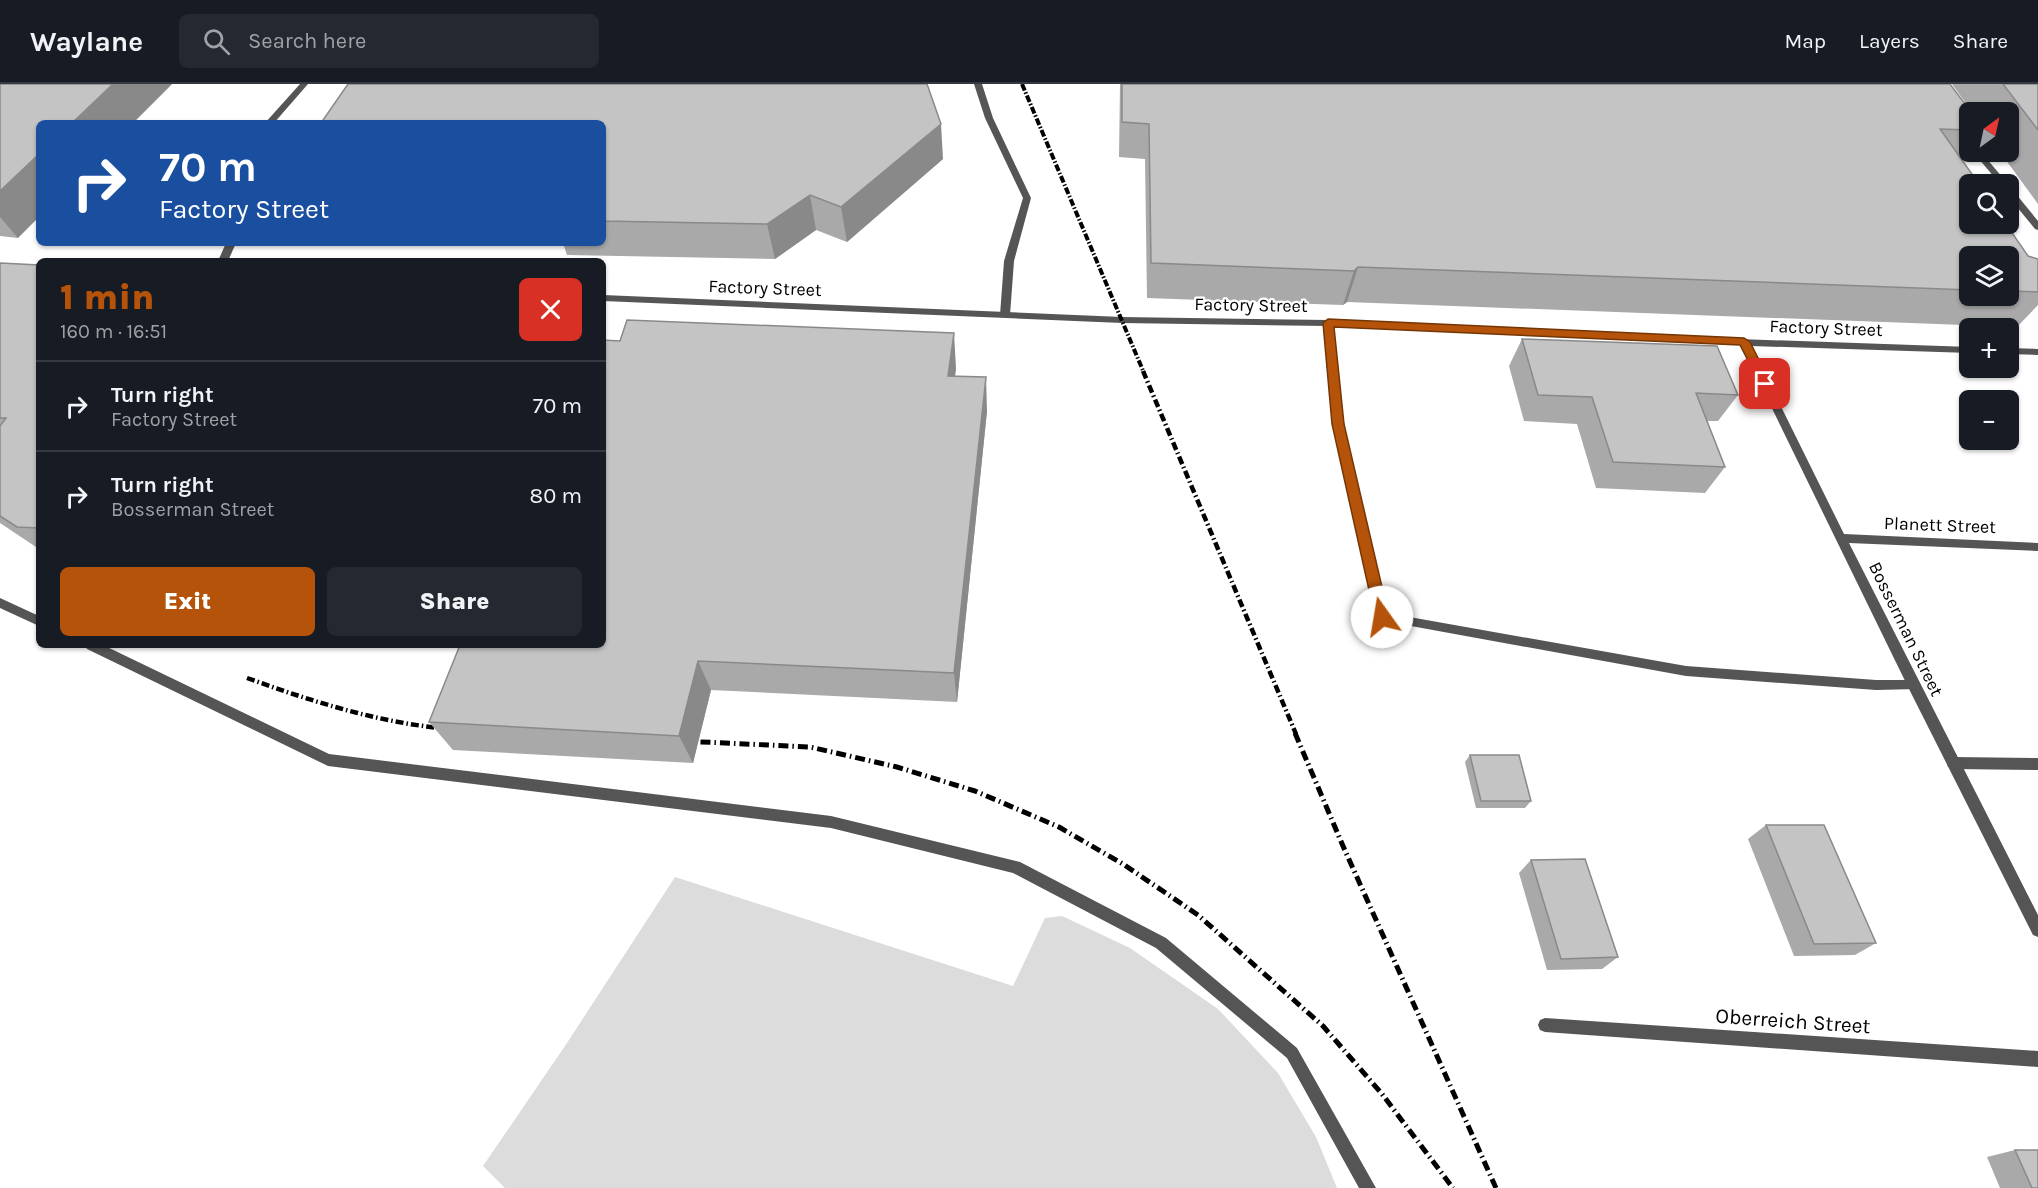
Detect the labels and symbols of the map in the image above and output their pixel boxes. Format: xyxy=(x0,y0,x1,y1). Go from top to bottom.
north arrow xyxy=(1959,102,2019,162)
street label: Factory Street xyxy=(708,275,822,301)
street label: Factory Street xyxy=(1194,293,1308,317)
street label: Factory Street xyxy=(1769,315,1883,341)
pin xyxy=(1739,358,1790,409)
street label: Planett Street xyxy=(1884,512,1997,538)
street label: Bosserman Street xyxy=(1864,558,1948,700)
position arrow xyxy=(1350,585,1414,649)
street label: Oberreich Street xyxy=(1715,1004,1871,1038)

